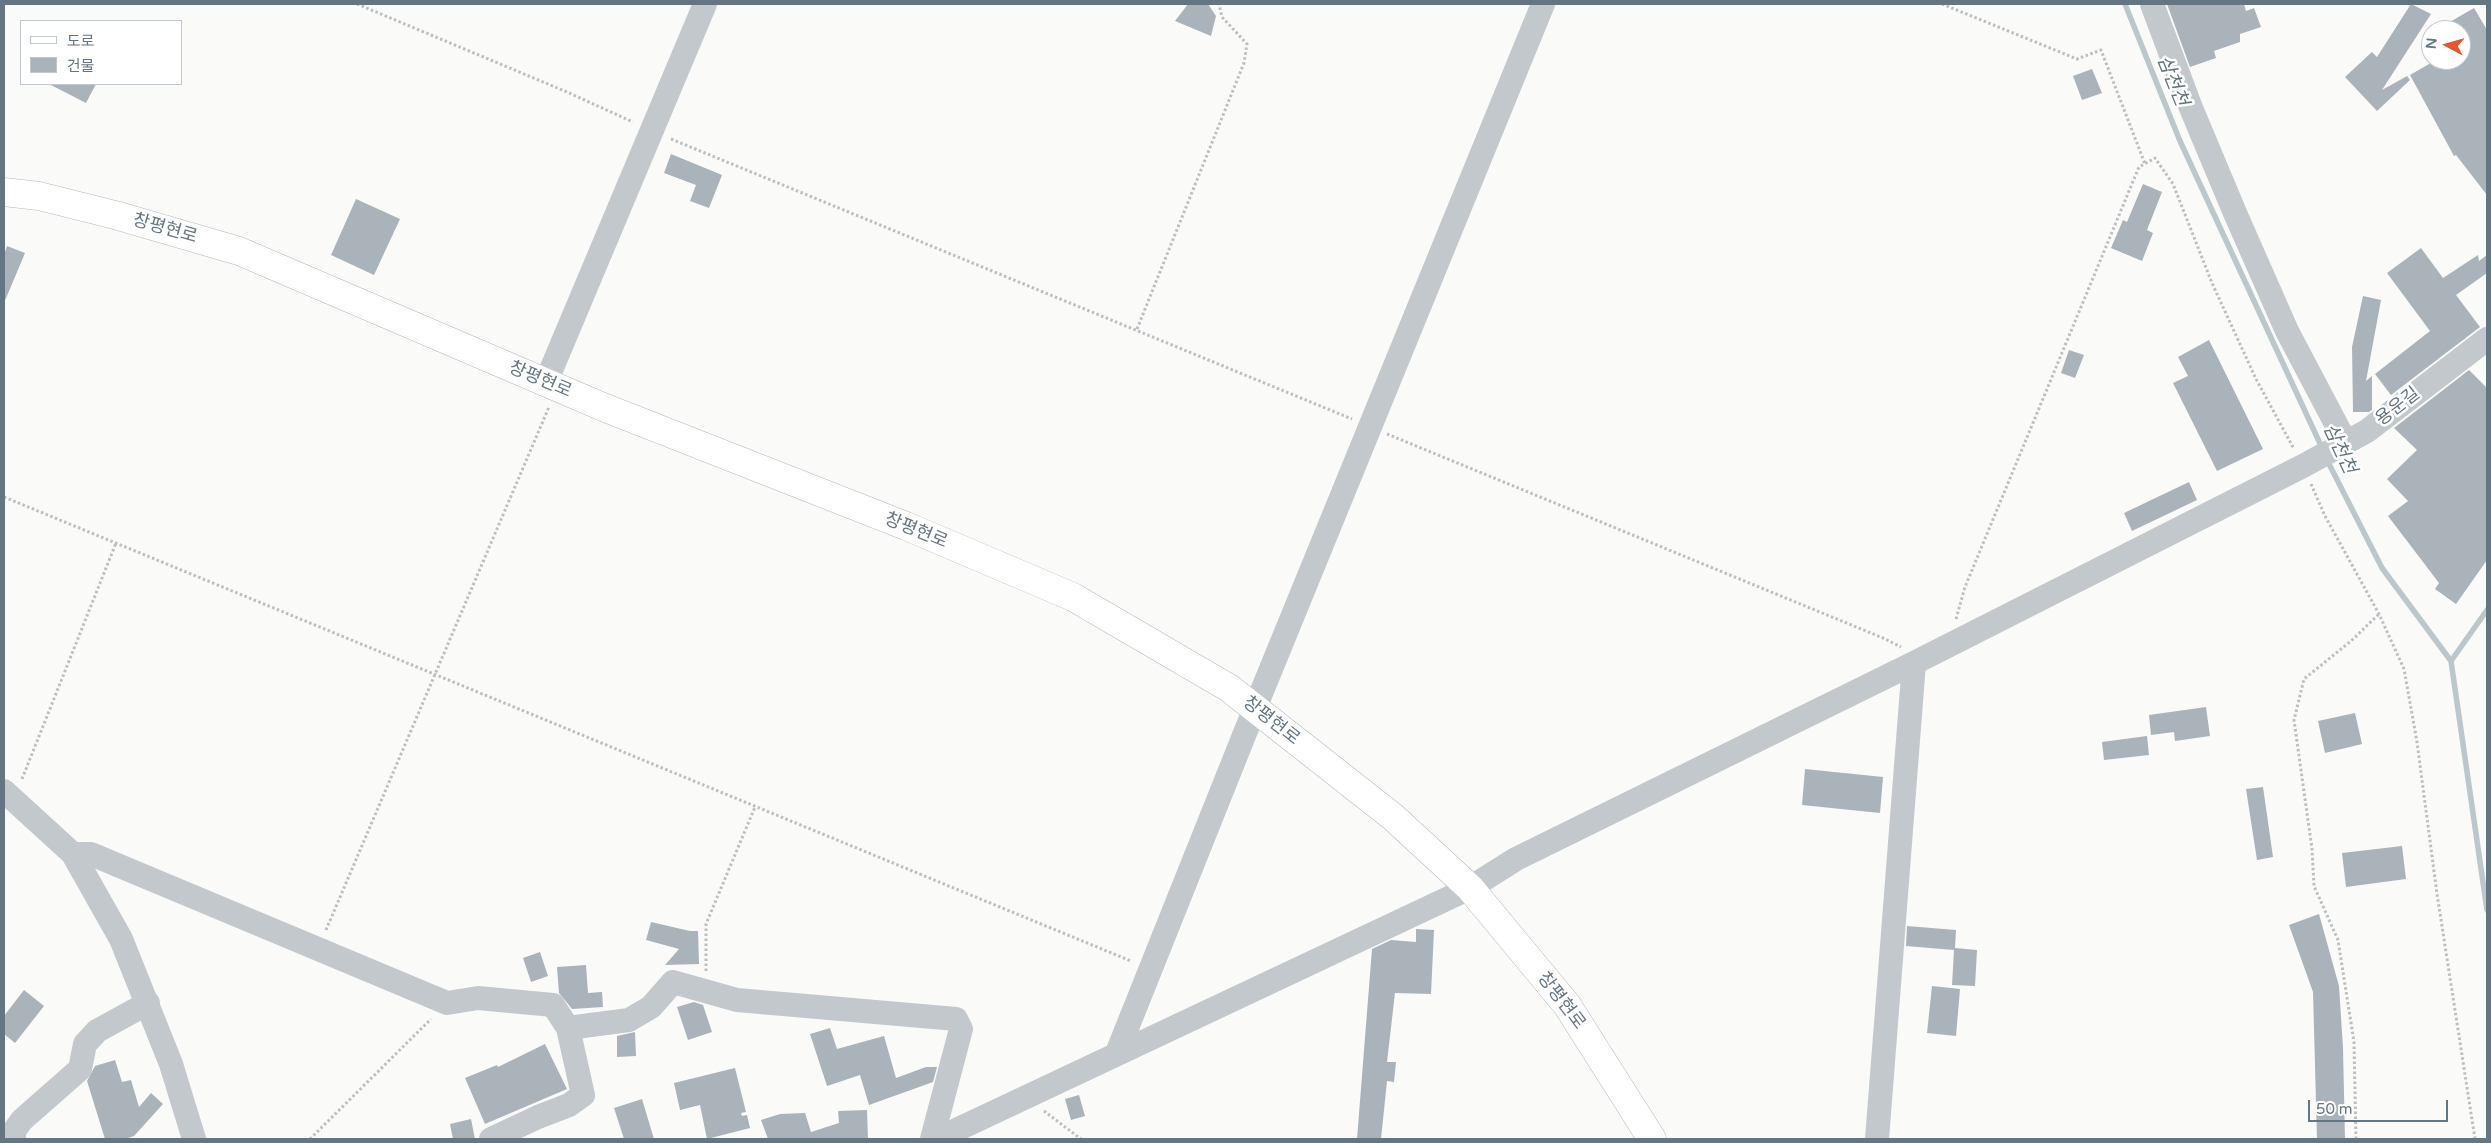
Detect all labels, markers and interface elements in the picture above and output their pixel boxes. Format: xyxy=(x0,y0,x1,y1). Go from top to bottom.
legend xyxy=(20,20,182,85)
north arrow xyxy=(2421,20,2471,70)
text: 도로 xyxy=(67,32,95,50)
text: N xyxy=(2423,37,2441,50)
water label: 삼천천 xyxy=(2152,52,2192,110)
text: 건물 xyxy=(67,57,95,75)
street label: 창평현로 xyxy=(130,209,200,249)
street label: 창평현로 xyxy=(505,357,575,403)
street label: 용운길 xyxy=(2372,383,2424,431)
water label: 삼천천 xyxy=(2318,420,2360,478)
street label: 창평현로 xyxy=(881,509,951,553)
street label: 창평현로 xyxy=(1238,692,1304,750)
street label: 창평현로 xyxy=(1532,968,1590,1034)
scale bar xyxy=(2311,1090,2451,1122)
text: 50 m xyxy=(2316,1100,2353,1118)

